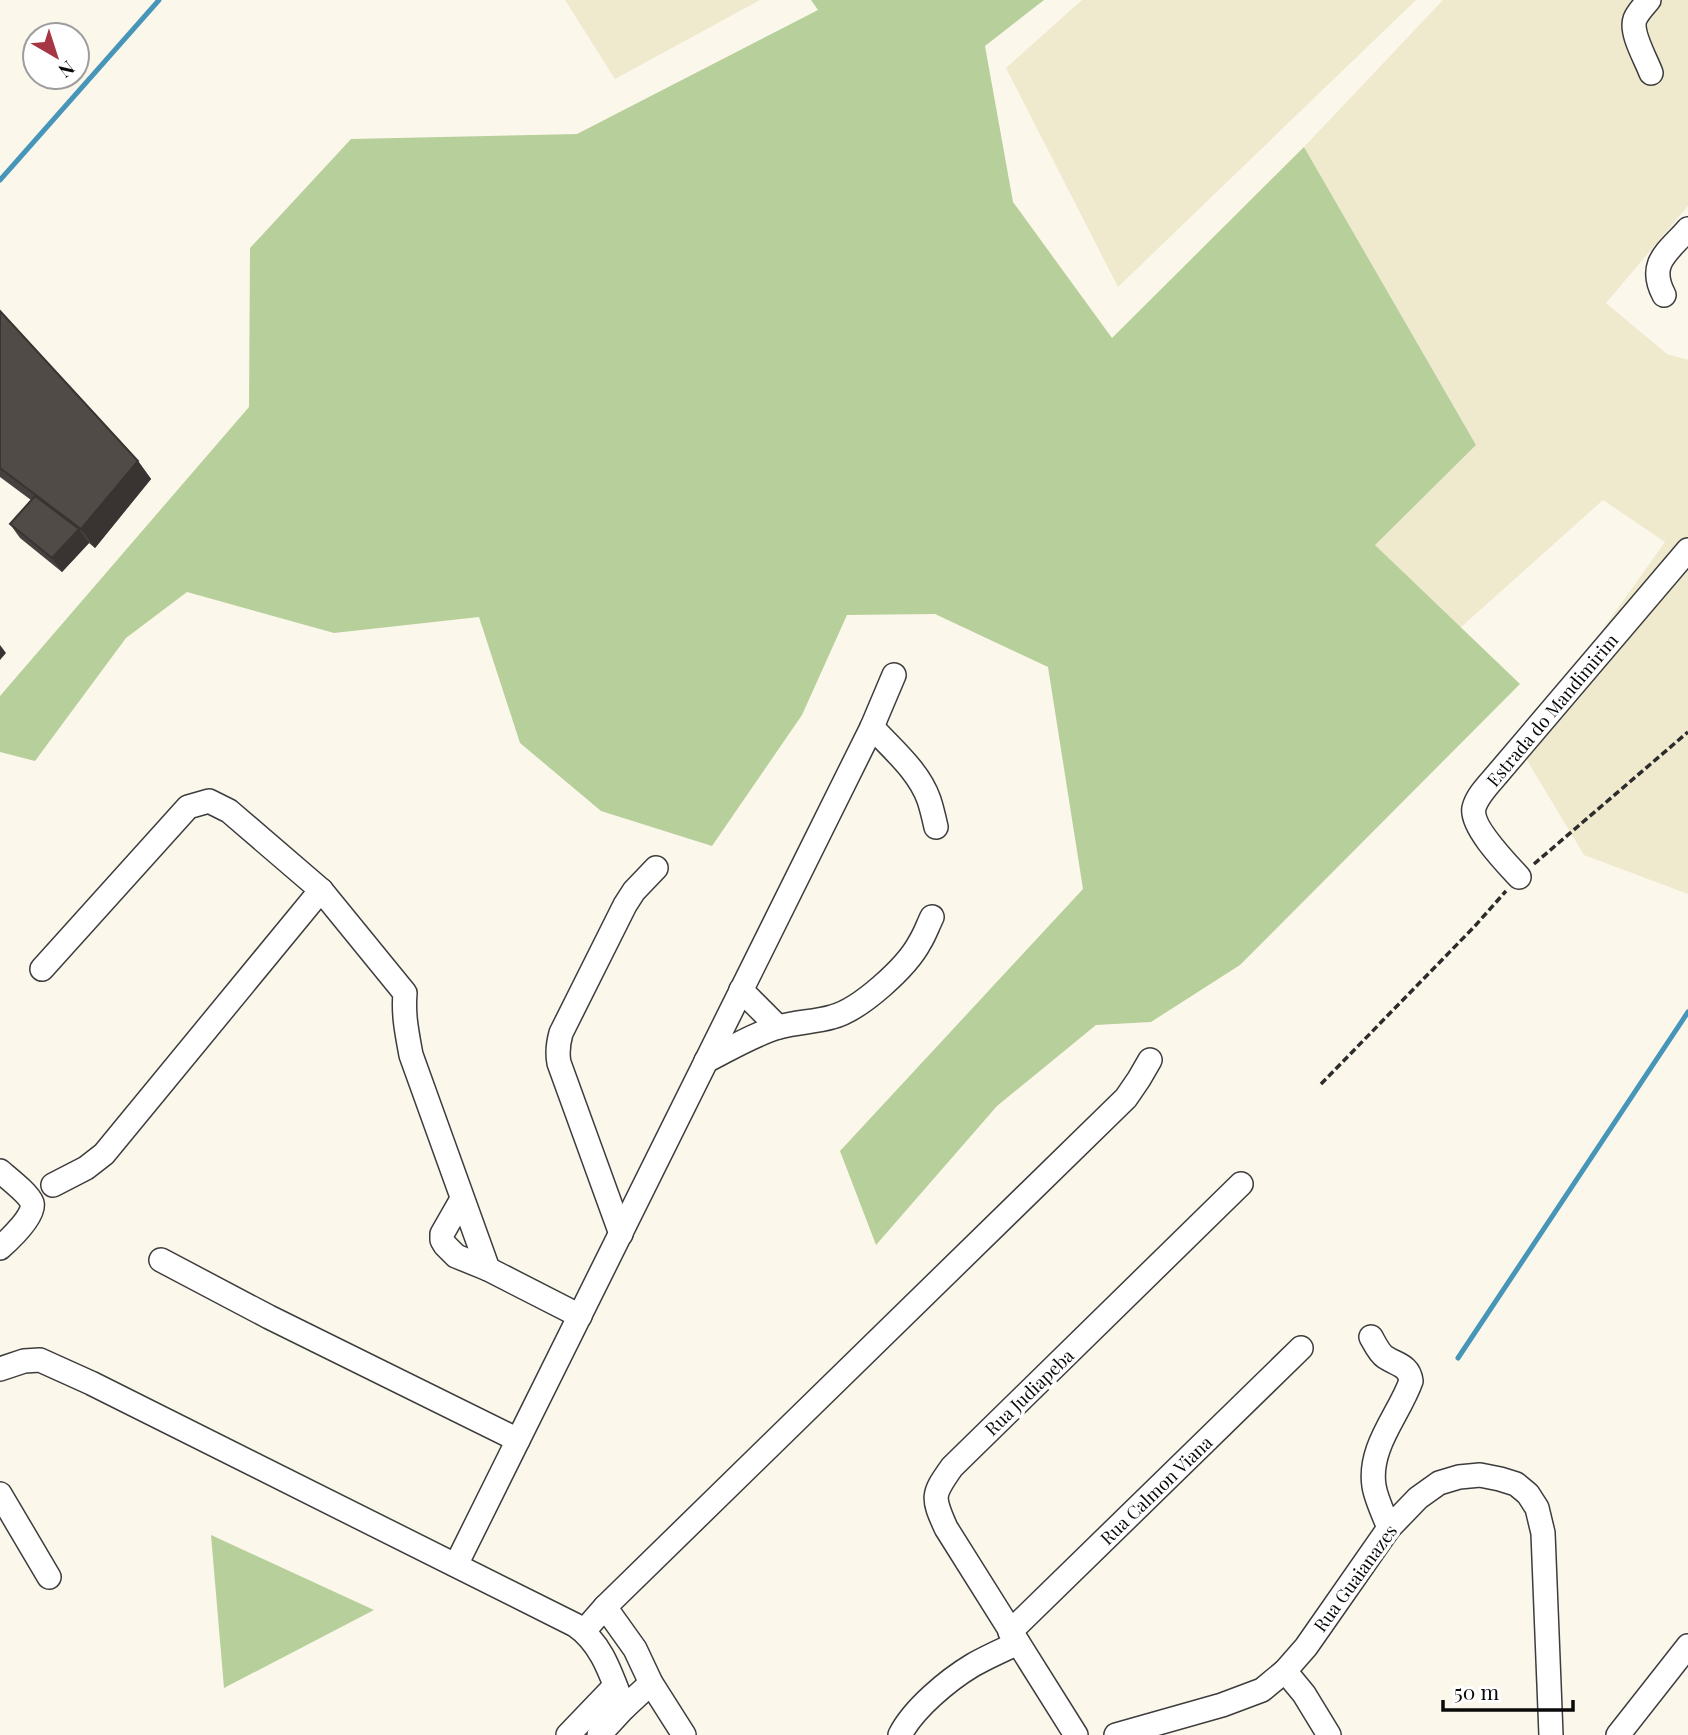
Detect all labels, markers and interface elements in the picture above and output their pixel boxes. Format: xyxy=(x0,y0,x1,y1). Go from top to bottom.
north arrow xyxy=(21,21,91,91)
text: N xyxy=(54,56,81,85)
street label: Estrada do Mandimirim xyxy=(1481,629,1623,791)
street label: Rua Judiapeba xyxy=(979,1343,1079,1441)
street label: Rua Calmon Viana xyxy=(1095,1430,1217,1550)
street label: Rua Guaianazes xyxy=(1308,1520,1402,1636)
scale bar xyxy=(1443,1668,1572,1712)
text: 50 m xyxy=(1454,1677,1500,1705)

